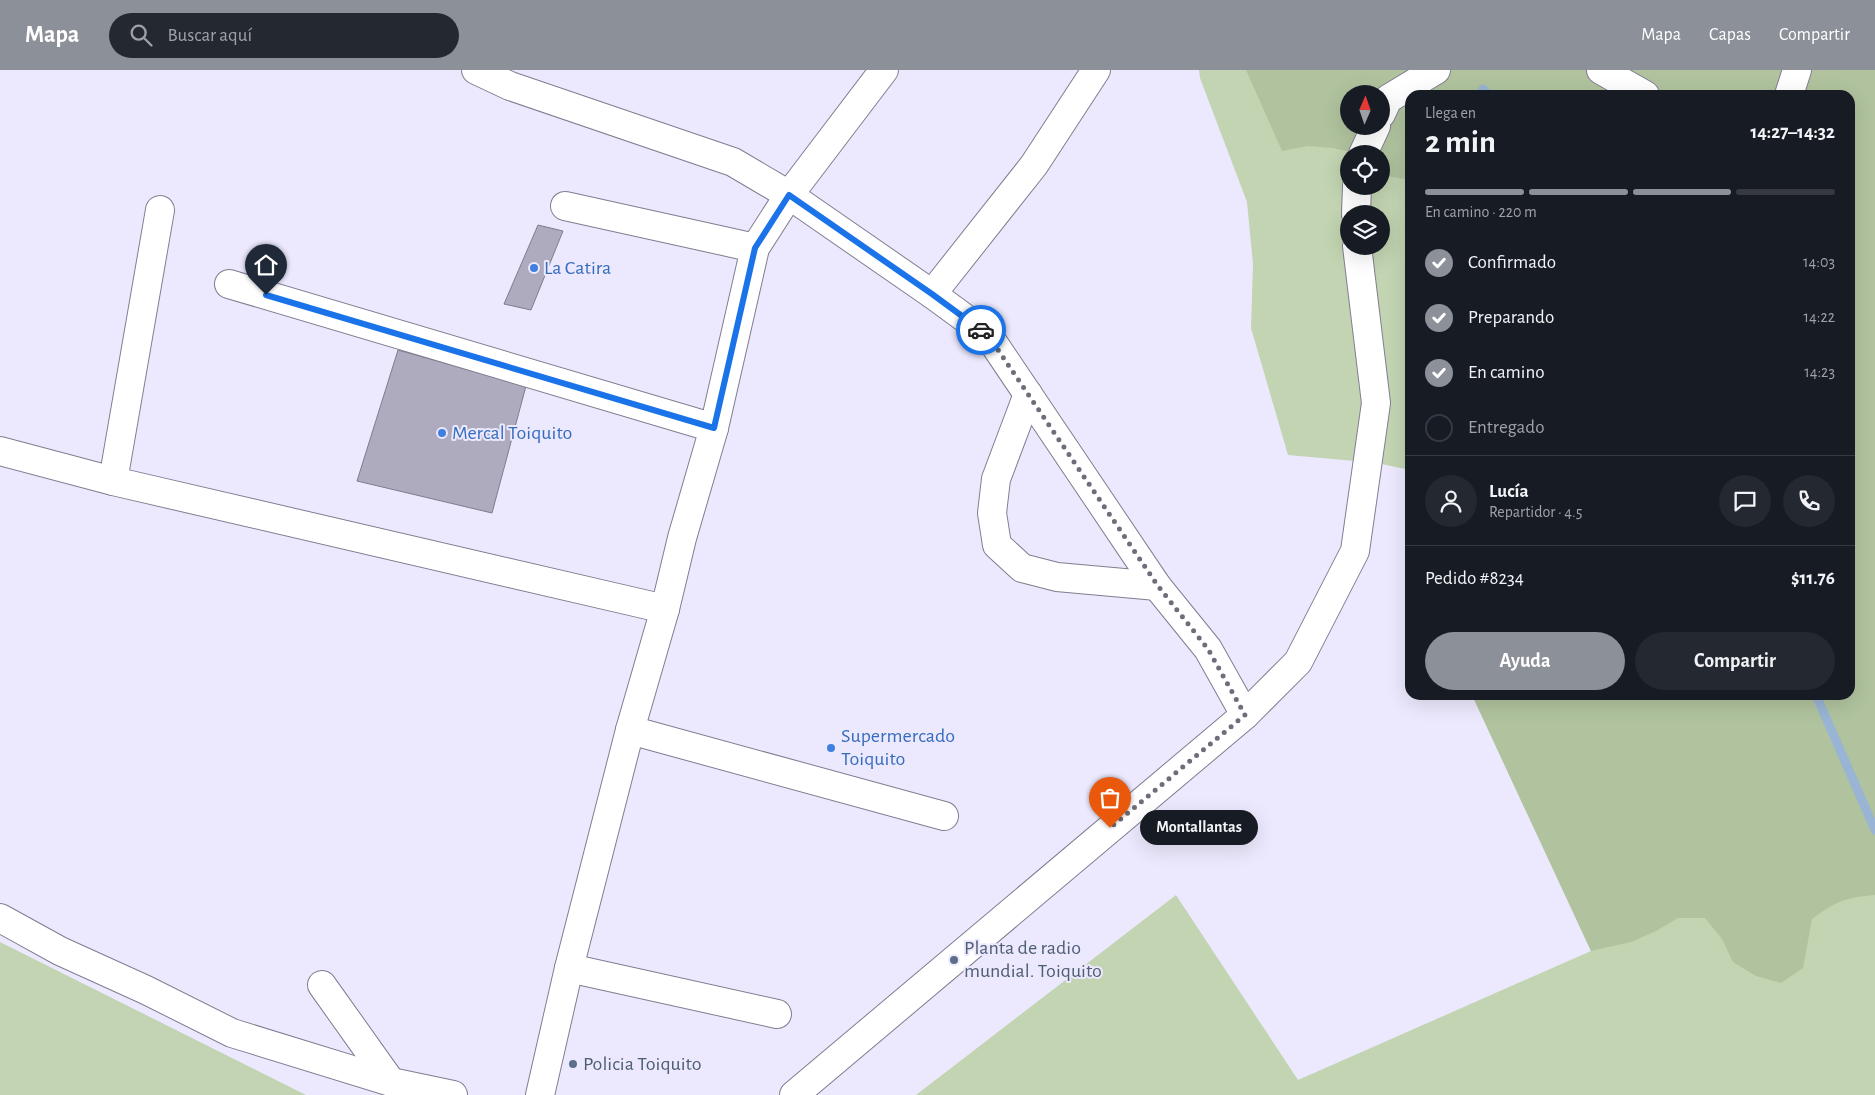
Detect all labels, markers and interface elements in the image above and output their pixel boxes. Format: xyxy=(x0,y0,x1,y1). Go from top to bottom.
search box xyxy=(109,13,459,58)
icon: search xyxy=(127,21,155,49)
text: Mapa xyxy=(25,23,79,47)
text: Buscar aquí xyxy=(167,26,252,45)
text: Mapa xyxy=(1641,26,1681,44)
text: Capas xyxy=(1709,26,1751,44)
text: Compartir xyxy=(1779,26,1850,44)
north arrow xyxy=(1340,85,1390,135)
map controls xyxy=(1340,85,1390,255)
text: Llega en xyxy=(1425,105,1476,121)
text: 14:27–14:32 xyxy=(1750,123,1835,142)
text: 2 min xyxy=(1425,126,1496,158)
button: locate xyxy=(1340,145,1390,195)
text: En camino · 220 m xyxy=(1425,204,1537,220)
button: layers xyxy=(1340,205,1390,255)
pin xyxy=(245,244,287,295)
icon: check xyxy=(1425,249,1453,277)
icon: home xyxy=(252,251,280,279)
text: Confirmado xyxy=(1468,253,1556,272)
text: 14:03 xyxy=(1803,254,1835,270)
place label: La Catira xyxy=(544,258,611,278)
marker: La Catira xyxy=(528,262,540,274)
icon: check xyxy=(1425,304,1453,332)
courier xyxy=(956,305,1006,355)
text: Preparando xyxy=(1468,308,1554,327)
text: 14:22 xyxy=(1804,309,1835,325)
icon: car xyxy=(967,316,995,344)
icon: check xyxy=(1425,359,1453,387)
text: En camino xyxy=(1468,363,1545,382)
text: 14:23 xyxy=(1804,364,1835,380)
text: Entregado xyxy=(1468,418,1544,437)
place label: Mercal Toiquito xyxy=(452,423,572,443)
marker: Mercal Toiquito xyxy=(436,427,448,439)
button: person xyxy=(1425,475,1477,527)
button: chat xyxy=(1719,475,1771,527)
button: phone xyxy=(1783,475,1835,527)
text: Lucía xyxy=(1489,482,1529,501)
text: Repartidor · 4.5 xyxy=(1489,504,1582,520)
text: Pedido #8234 xyxy=(1425,569,1524,588)
text: $11.76 xyxy=(1791,569,1835,588)
button: Ayuda xyxy=(1425,632,1625,690)
button: Compartir xyxy=(1635,632,1835,690)
place label: Supermercado Toiquito xyxy=(841,726,955,769)
marker: Supermercado Toiquito xyxy=(825,742,837,754)
pin xyxy=(1089,777,1131,828)
icon: bag xyxy=(1096,784,1124,812)
callout: Montallantas xyxy=(1140,810,1258,846)
text: Montallantas xyxy=(1156,819,1242,835)
place label: Planta de radio mundial. Toiquito xyxy=(964,938,1102,981)
marker: Planta de radio mundial. Toiquito xyxy=(948,954,960,966)
place label: Policia Toiquito xyxy=(583,1054,702,1074)
marker: Policia Toiquito xyxy=(567,1058,579,1070)

